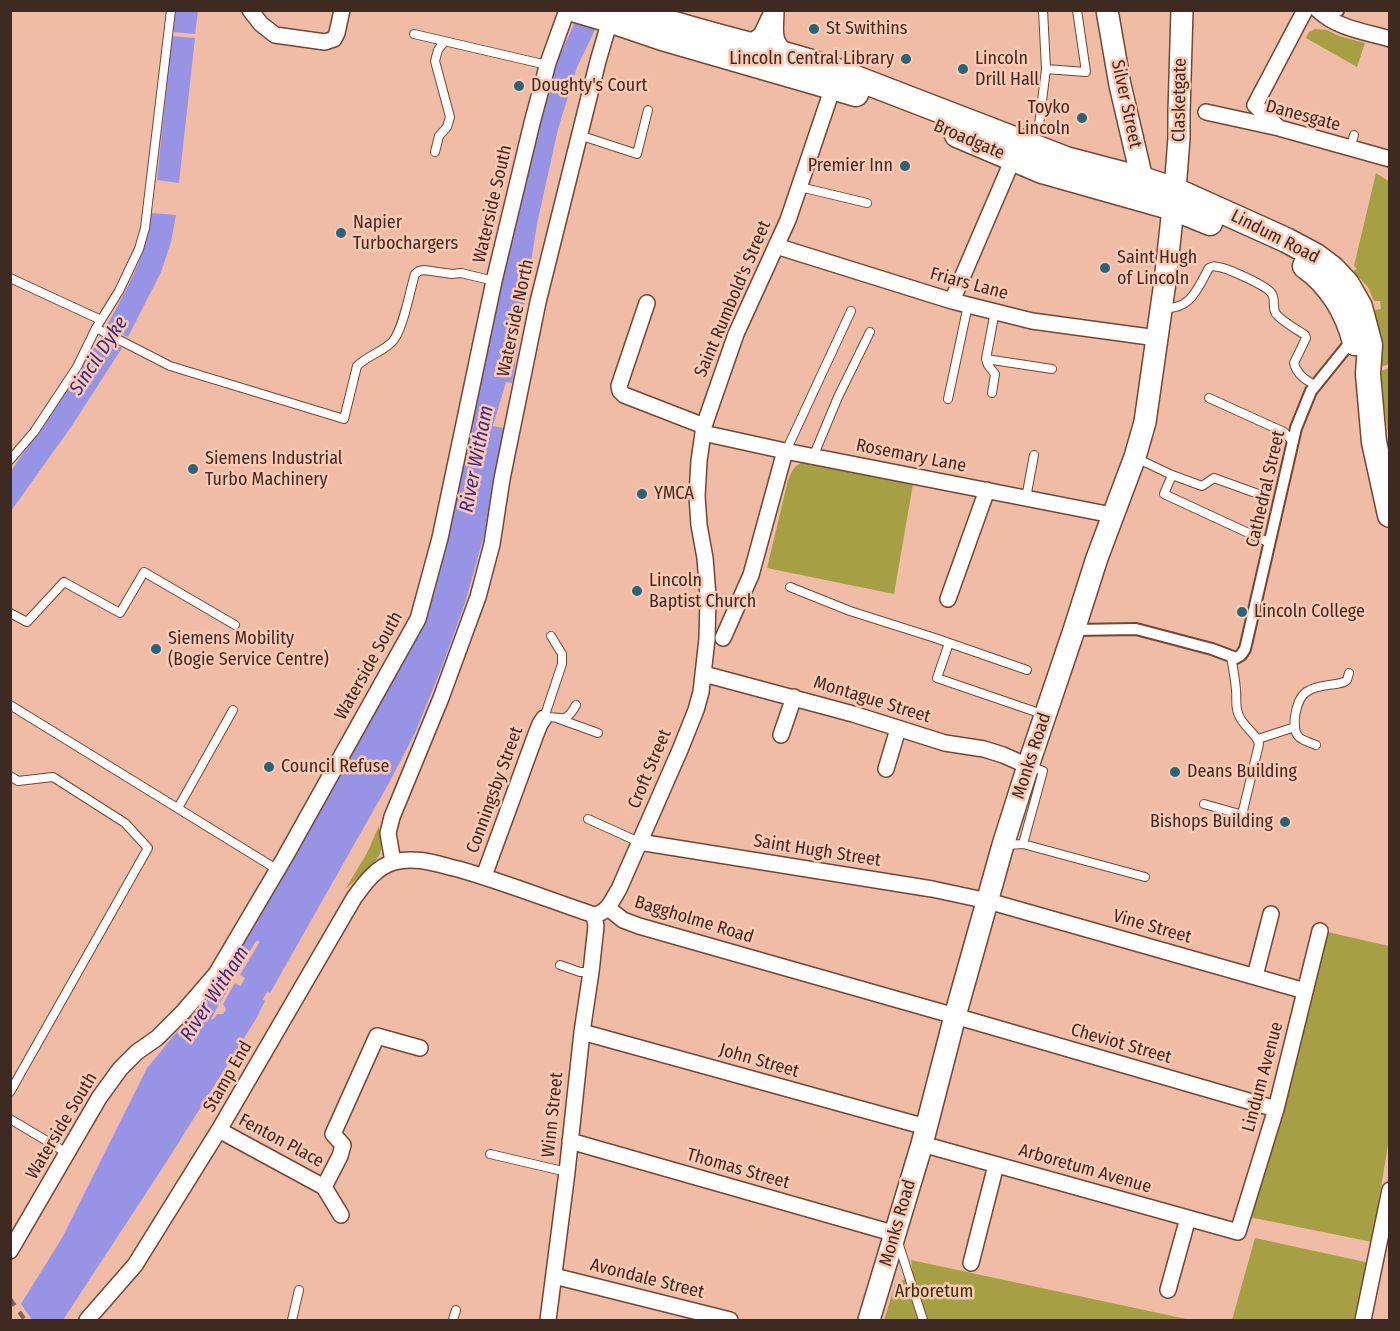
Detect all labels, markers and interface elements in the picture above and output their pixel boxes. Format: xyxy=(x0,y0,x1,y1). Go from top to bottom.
place label: St Swithins xyxy=(826,18,907,40)
marker: St Swithins xyxy=(807,22,821,36)
place label: Lincoln Central Library xyxy=(729,48,894,70)
place label: Lincoln Drill Hall xyxy=(975,48,1039,90)
marker: Lincoln Central Library xyxy=(899,52,913,66)
street label: Silver Street xyxy=(1106,58,1146,150)
street label: Clasketgate xyxy=(1168,58,1192,142)
marker: Lincoln Drill Hall xyxy=(956,62,970,76)
place label: Doughty's Court xyxy=(531,75,647,97)
marker: Doughty's Court xyxy=(512,79,526,93)
street label: Danesgate xyxy=(1263,96,1343,136)
place label: Toyko Lincoln xyxy=(1017,97,1070,140)
marker: Toyko Lincoln xyxy=(1075,111,1089,125)
street label: Broadgate xyxy=(930,115,1008,165)
street label: Waterside South xyxy=(469,143,517,265)
place label: Premier Inn xyxy=(808,155,893,177)
marker: Premier Inn xyxy=(898,159,912,173)
street label: Lindum Road xyxy=(1227,205,1323,269)
place label: Napier Turbochargers xyxy=(353,212,458,254)
street label: Saint Rumbold's Street xyxy=(690,217,776,381)
marker: Napier Turbochargers xyxy=(334,226,348,240)
place label: Saint Hugh of Lincoln xyxy=(1117,247,1197,290)
street label: Waterside North xyxy=(493,257,539,379)
marker: Saint Hugh of Lincoln xyxy=(1098,261,1112,275)
street label: Friars Lane xyxy=(928,263,1010,305)
water label: Sincil Dyke xyxy=(65,312,133,400)
water label: River Witham xyxy=(455,404,499,514)
street label: Cathedral Street xyxy=(1242,428,1290,550)
street label: Rosemary Lane xyxy=(854,435,968,477)
place label: Siemens Industrial Turbo Machinery xyxy=(205,448,343,490)
marker: Siemens Industrial Turbo Machinery xyxy=(186,462,200,476)
place label: YMCA xyxy=(654,483,694,505)
marker: YMCA xyxy=(635,487,649,501)
place label: Lincoln Baptist Church xyxy=(649,570,756,612)
marker: Lincoln Baptist Church xyxy=(630,584,644,598)
place label: Lincoln College xyxy=(1254,601,1365,623)
marker: Lincoln College xyxy=(1235,605,1249,619)
street label: Waterside South xyxy=(330,608,408,724)
place label: Siemens Mobility (Bogie Service Centre) xyxy=(168,628,329,670)
marker: Siemens Mobility (Bogie Service Centre) xyxy=(149,642,163,656)
street label: Montague Street xyxy=(811,672,933,728)
street label: Monks Road xyxy=(1008,710,1056,802)
street label: Conningsby Street xyxy=(462,724,528,856)
street label: Croft Street xyxy=(624,726,676,812)
place label: Council Refuse xyxy=(281,756,389,778)
marker: Council Refuse xyxy=(262,760,276,774)
place label: Deans Building xyxy=(1187,761,1297,783)
marker: Deans Building xyxy=(1168,765,1182,779)
place label: Bishops Building xyxy=(1150,811,1273,833)
marker: Bishops Building xyxy=(1278,815,1292,829)
street label: Saint Hugh Street xyxy=(752,830,882,872)
street label: Baggholme Road xyxy=(632,892,756,948)
street label: Vine Street xyxy=(1110,906,1194,948)
water label: River Witham xyxy=(175,942,255,1046)
street label: Cheviot Street xyxy=(1068,1019,1174,1069)
street label: Lindum Avenue xyxy=(1238,1020,1288,1134)
street label: Stamp End xyxy=(199,1038,257,1116)
street label: John Street xyxy=(717,1039,801,1083)
street label: Waterside South xyxy=(22,1069,102,1183)
street label: Winn Street xyxy=(538,1071,568,1159)
street label: Fenton Place xyxy=(235,1110,327,1172)
street label: Arboretum Avenue xyxy=(1016,1140,1154,1198)
street label: Thomas Street xyxy=(684,1144,792,1194)
street label: Monks Road xyxy=(875,1177,921,1269)
street label: Avondale Street xyxy=(588,1254,706,1304)
park label: Arboretum xyxy=(895,1281,973,1303)

